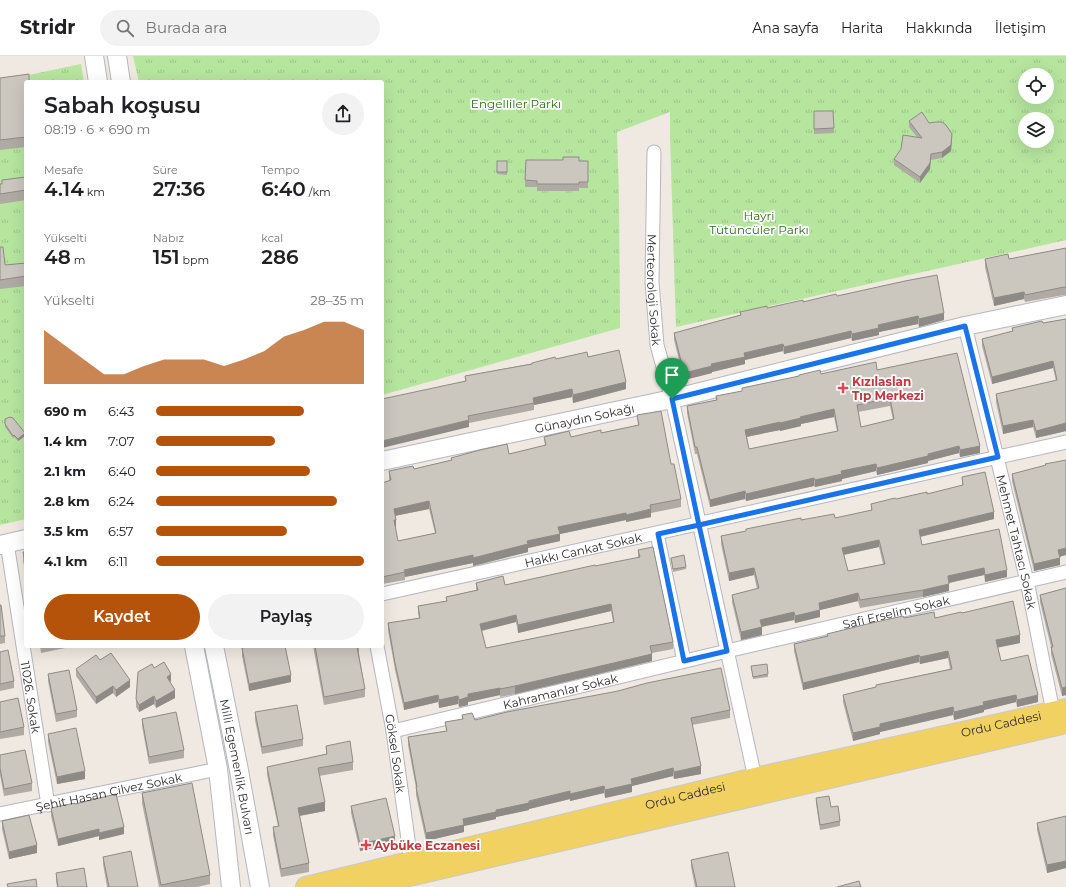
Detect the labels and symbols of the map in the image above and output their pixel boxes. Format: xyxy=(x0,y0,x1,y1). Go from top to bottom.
park label: Engelliler Parkı xyxy=(471,96,561,111)
park label: Hayri Tütüncüler Parkı xyxy=(709,208,809,237)
street label: Merteoroloji Sokak xyxy=(644,234,665,347)
pin xyxy=(655,358,689,399)
place label: Kızılaslan Tıp Merkezi xyxy=(852,374,924,403)
marker: Kızılaslan Tıp Merkezi xyxy=(837,382,849,394)
street label: Günaydın Sokağı xyxy=(533,400,636,436)
street label: Mehmet Tahtacı Sokak xyxy=(994,473,1040,611)
street label: Hakkı Cankat Sokak xyxy=(523,529,644,570)
street label: Safi Erselim Sokak xyxy=(841,592,952,631)
street label: 11026. Sokak xyxy=(18,660,44,735)
street label: Kahramanlar Sokak xyxy=(501,670,620,712)
street label: Milli Egemenlik Bulvarı xyxy=(217,698,258,836)
street label: Ordu Caddesi xyxy=(959,707,1043,740)
street label: Göksel Sokak xyxy=(382,713,409,795)
street label: Şehit Hasan Cilvez Sokak xyxy=(34,769,184,814)
street label: Ordu Caddesi xyxy=(643,778,727,812)
place label: Aybüke Eczanesi xyxy=(373,838,480,853)
marker: Aybüke Eczanesi xyxy=(361,840,371,850)

